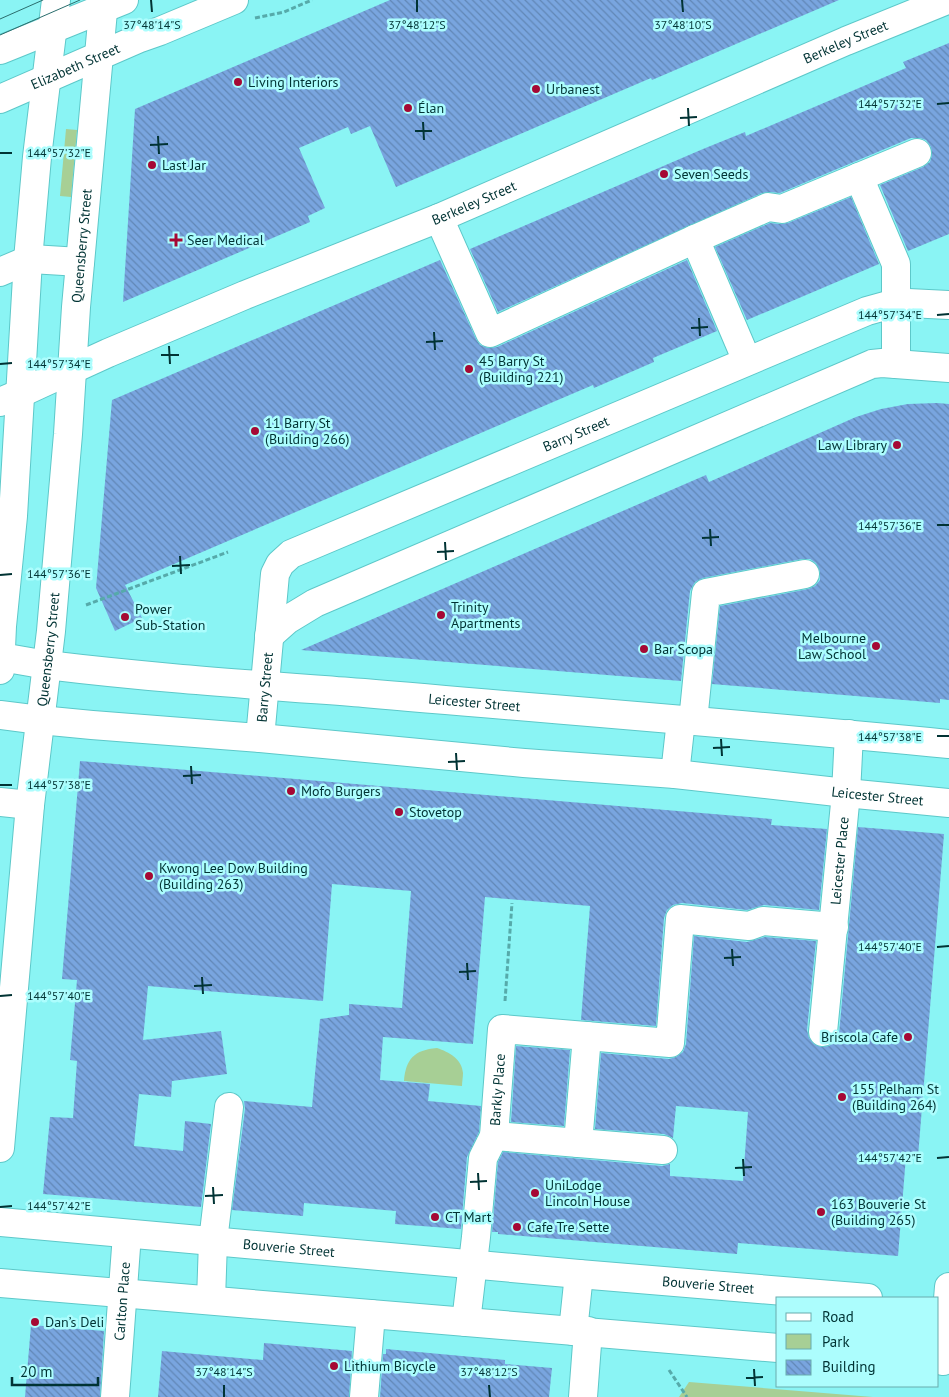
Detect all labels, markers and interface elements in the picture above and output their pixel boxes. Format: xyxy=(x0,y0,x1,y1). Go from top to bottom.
street label: Berkeley Street xyxy=(800,16,891,68)
text: 37°48'14"S xyxy=(123,17,181,32)
text: 37°48'12"S xyxy=(388,17,446,32)
text: 37°48'10"S xyxy=(654,17,712,32)
street label: Elizabeth Street xyxy=(28,39,123,94)
place label: Living Interiors xyxy=(248,73,339,91)
marker: Living Interiors xyxy=(232,76,244,88)
place label: Urbanest xyxy=(546,80,600,98)
marker: Urbanest xyxy=(530,83,542,95)
text: 144°57'32"E xyxy=(858,96,922,111)
place label: Élan xyxy=(418,99,444,117)
marker: Élan xyxy=(402,102,414,114)
text: 144°57'32"E xyxy=(27,145,91,160)
place label: Last Jar xyxy=(162,156,206,174)
marker: Last Jar xyxy=(146,159,158,171)
place label: Seven Seeds xyxy=(674,165,748,183)
marker: Seven Seeds xyxy=(658,168,670,180)
street label: Berkeley Street xyxy=(429,176,519,229)
street label: Queensberry Street xyxy=(67,188,96,304)
place label: Seer Medical xyxy=(187,231,264,249)
marker: Seer Medical xyxy=(169,233,183,247)
text: 144°57'34"E xyxy=(858,307,922,322)
place label: 45 Barry St (Building 221) xyxy=(479,352,564,386)
text: 144°57'34"E xyxy=(27,356,91,371)
marker: 45 Barry St (Building 221) xyxy=(463,363,475,375)
street label: Barry Street xyxy=(540,412,612,456)
place label: 11 Barry St (Building 266) xyxy=(265,414,350,448)
marker: 11 Barry St (Building 266) xyxy=(249,425,261,437)
place label: Law Library xyxy=(818,436,887,454)
marker: Law Library xyxy=(891,439,903,451)
text: 144°57'36"E xyxy=(858,518,922,533)
text: 144°57'36"E xyxy=(27,566,91,581)
street label: Queensberry Street xyxy=(33,591,63,707)
place label: Trinity Apartments xyxy=(451,598,521,632)
place label: Power Sub-Station xyxy=(135,600,205,634)
marker: Trinity Apartments xyxy=(435,609,447,621)
marker: Power Sub-Station xyxy=(119,611,131,623)
place label: Melbourne Law School xyxy=(798,629,866,663)
place label: Bar Scopa xyxy=(654,640,713,658)
marker: Melbourne Law School xyxy=(870,640,882,652)
marker: Bar Scopa xyxy=(638,643,650,655)
street label: Barry Street xyxy=(252,651,277,723)
street label: Leicester Street xyxy=(428,690,521,715)
text: 144°57'38"E xyxy=(858,729,922,744)
text: 144°57'38"E xyxy=(27,777,91,792)
place label: Mofo Burgers xyxy=(301,782,381,800)
street label: Leicester Street xyxy=(831,782,925,810)
marker: Mofo Burgers xyxy=(285,785,297,797)
place label: Stovetop xyxy=(409,803,462,821)
marker: Stovetop xyxy=(393,806,405,818)
street label: Leicester Place xyxy=(826,816,853,906)
place label: Kwong Lee Dow Building (Building 263) xyxy=(159,859,308,893)
marker: Kwong Lee Dow Building (Building 263) xyxy=(143,870,155,882)
text: 144°57'40"E xyxy=(858,939,922,954)
text: 144°57'40"E xyxy=(27,988,91,1003)
place label: Briscola Cafe xyxy=(821,1028,898,1046)
marker: Briscola Cafe xyxy=(902,1031,914,1043)
street label: Barkly Place xyxy=(486,1053,509,1126)
place label: 155 Pelham St (Building 264) xyxy=(852,1080,939,1114)
marker: 155 Pelham St (Building 264) xyxy=(836,1091,848,1103)
text: 144°57'42"E xyxy=(858,1150,922,1165)
place label: UniLodge Lincoln House xyxy=(545,1176,630,1210)
marker: UniLodge Lincoln House xyxy=(529,1187,541,1199)
place label: 163 Bouverie St (Building 265) xyxy=(831,1195,926,1229)
text: 144°57'42"E xyxy=(27,1198,91,1213)
marker: 163 Bouverie St (Building 265) xyxy=(815,1206,827,1218)
place label: CT Mart xyxy=(445,1208,492,1226)
marker: CT Mart xyxy=(429,1211,441,1223)
place label: Cafe Tre Sette xyxy=(527,1218,609,1236)
marker: Cafe Tre Sette xyxy=(511,1221,523,1233)
street label: Bouverie Street xyxy=(242,1235,336,1261)
street label: Carlton Place xyxy=(110,1261,134,1341)
street label: Bouverie Street xyxy=(662,1272,755,1298)
legend xyxy=(776,1297,939,1387)
text: Road xyxy=(822,1307,854,1326)
place label: Dan’s Deli xyxy=(45,1313,104,1331)
marker: Dan’s Deli xyxy=(29,1316,41,1328)
text: Park xyxy=(822,1332,850,1351)
scale bar xyxy=(12,1354,99,1386)
place label: Lithium Bicycle xyxy=(344,1357,436,1375)
text: Building xyxy=(822,1357,876,1376)
marker: Lithium Bicycle xyxy=(328,1360,340,1372)
text: 20 m xyxy=(20,1362,53,1381)
text: 37°48'14"S xyxy=(195,1364,253,1379)
text: 37°48'12"S xyxy=(460,1364,518,1379)

